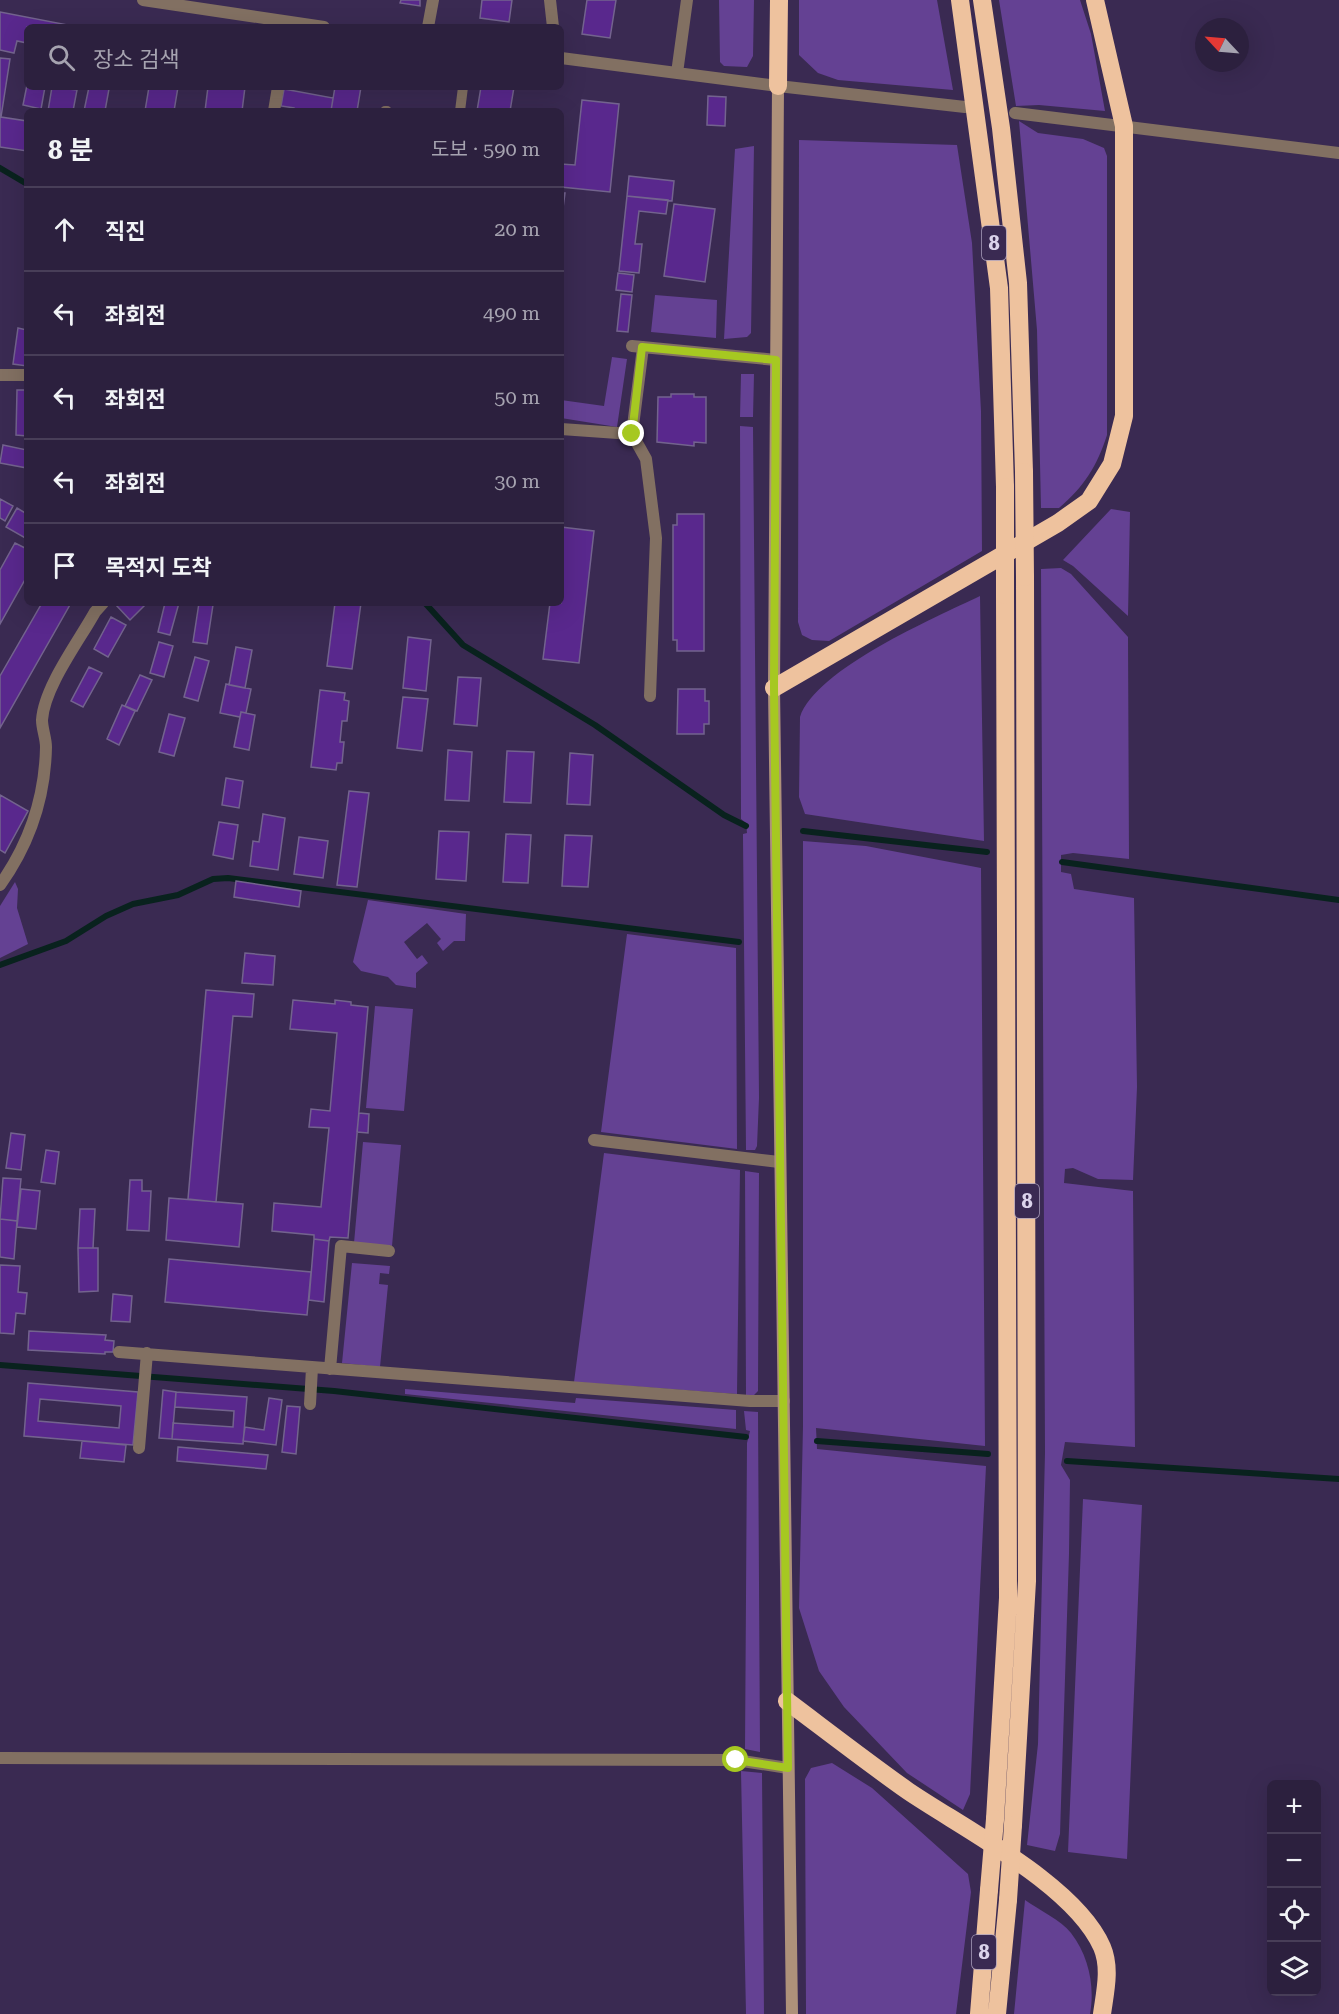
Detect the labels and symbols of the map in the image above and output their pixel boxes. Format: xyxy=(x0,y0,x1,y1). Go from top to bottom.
north arrow xyxy=(1195,18,1249,72)
road number: 8 xyxy=(982,226,1006,260)
route end xyxy=(618,420,644,446)
road number: 8 xyxy=(1015,1184,1039,1218)
route start xyxy=(722,1746,748,1772)
road number: 8 xyxy=(972,1935,996,1969)

